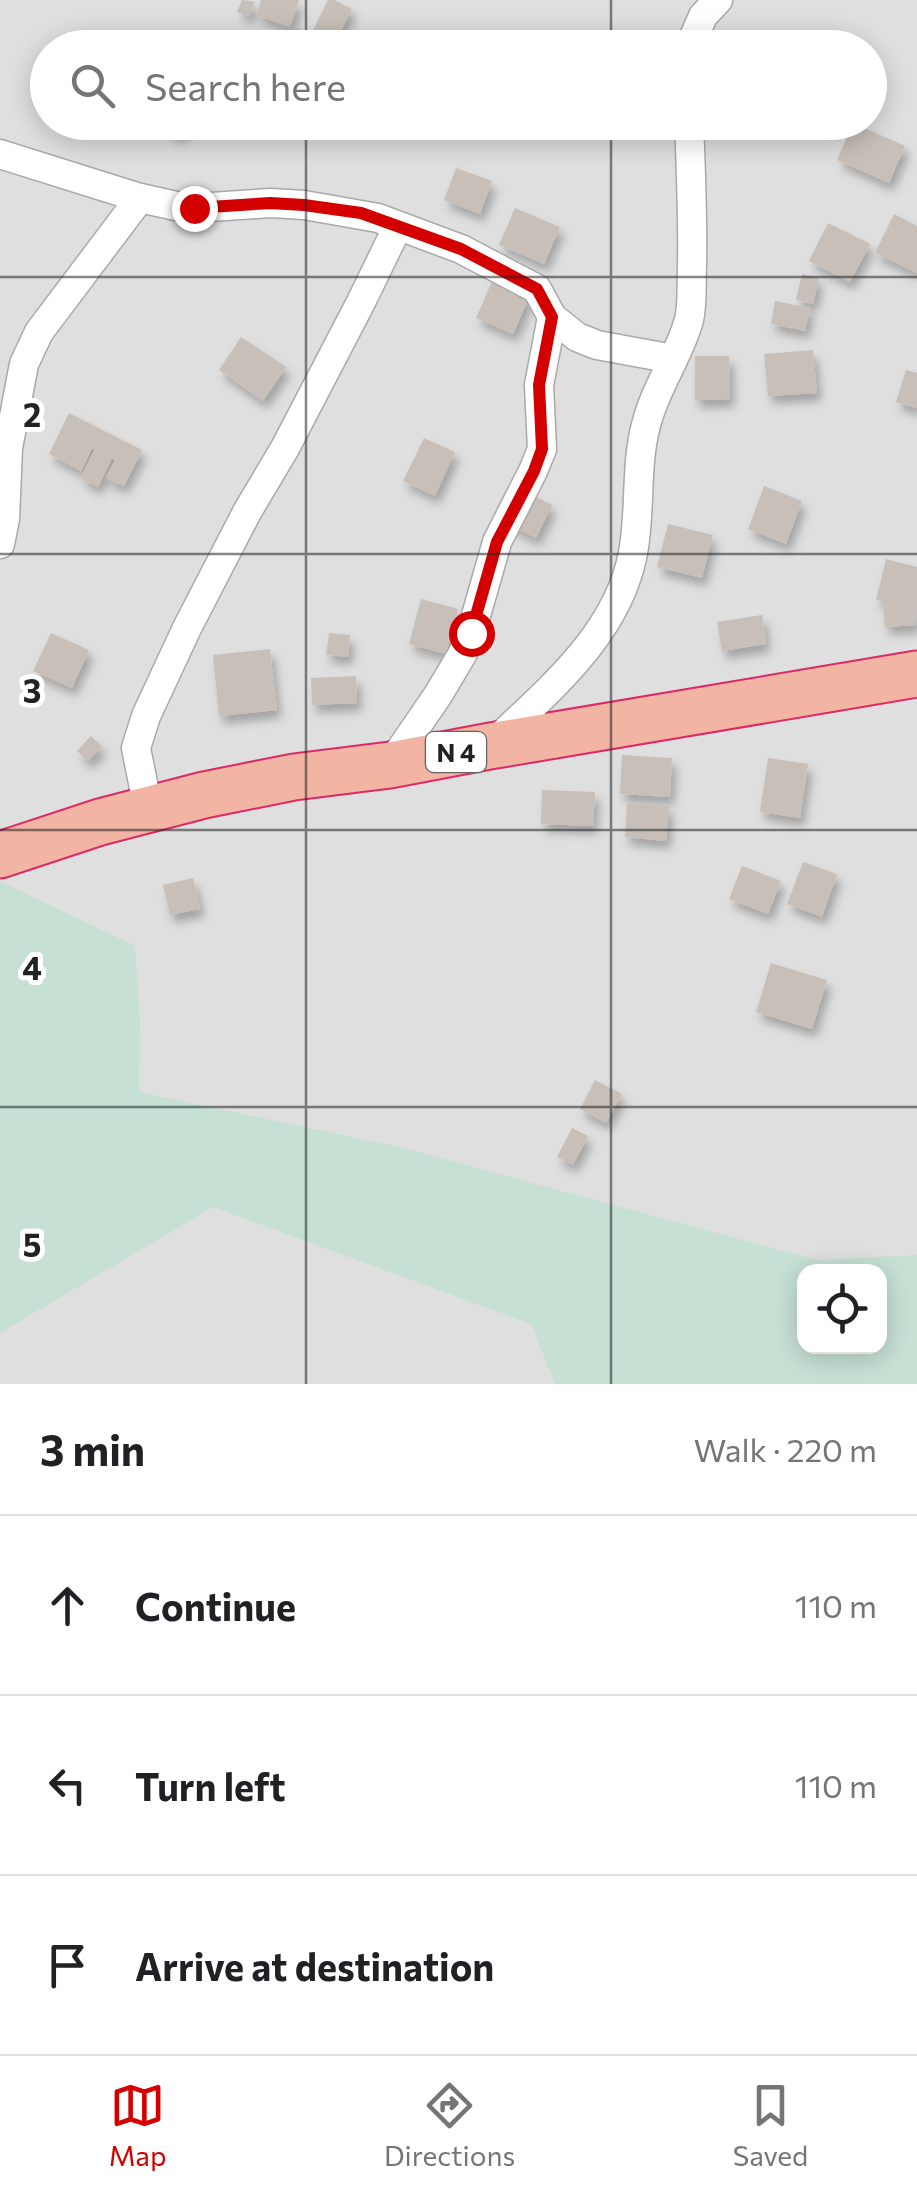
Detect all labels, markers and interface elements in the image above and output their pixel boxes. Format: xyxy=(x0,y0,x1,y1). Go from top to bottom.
search box xyxy=(30,30,887,140)
icon: search xyxy=(65,58,120,113)
text: Search here xyxy=(145,62,346,109)
route end xyxy=(172,186,218,232)
text: 2 xyxy=(23,394,41,434)
route start xyxy=(449,611,495,657)
text: 3 xyxy=(23,670,41,710)
road number: N 4 xyxy=(426,732,486,772)
text: 4 xyxy=(22,947,42,987)
text: 5 xyxy=(23,1224,41,1264)
map controls xyxy=(797,1264,887,1354)
button: locate xyxy=(797,1264,887,1354)
text: 3 min xyxy=(40,1423,145,1475)
text: Walk · 220 m xyxy=(694,1429,877,1469)
icon: ahead xyxy=(40,1578,95,1633)
text: Continue xyxy=(135,1582,296,1629)
text: 110 m xyxy=(795,1585,877,1625)
icon: left xyxy=(40,1758,95,1813)
text: Turn left xyxy=(135,1762,286,1809)
text: 110 m xyxy=(795,1765,877,1805)
icon: arrive xyxy=(40,1938,95,1993)
text: Arrive at destination xyxy=(135,1942,494,1989)
tab: Map xyxy=(109,2078,166,2172)
tab: Directions xyxy=(384,2078,515,2172)
tab: Saved xyxy=(733,2078,808,2172)

